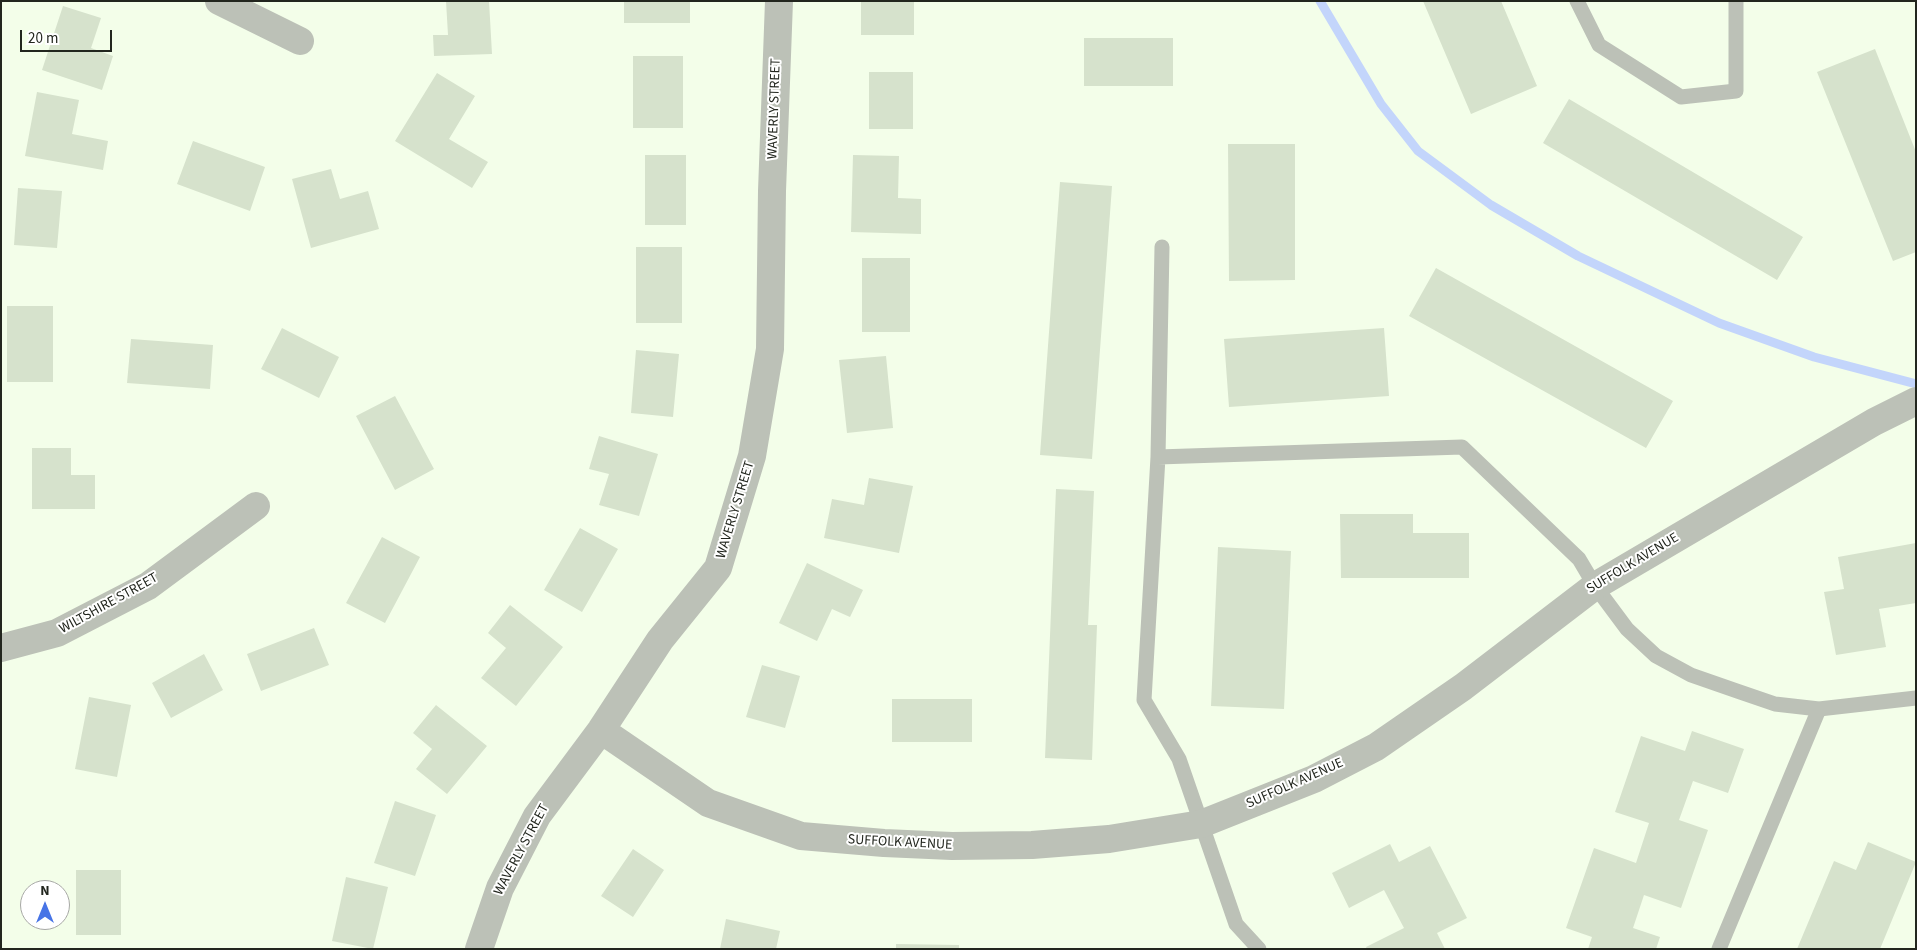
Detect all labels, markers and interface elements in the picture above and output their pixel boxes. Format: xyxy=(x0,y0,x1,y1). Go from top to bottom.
scale bar xyxy=(22,20,115,52)
text: 20 m xyxy=(28,28,58,49)
street label: WAVERLY STREET xyxy=(765,58,785,160)
street label: WAVERLY STREET xyxy=(713,459,759,561)
street label: SUFFOLK AVENUE xyxy=(1584,530,1682,598)
street label: WILTSHIRE STREET xyxy=(57,570,161,638)
street label: SUFFOLK AVENUE xyxy=(1244,755,1346,813)
street label: WAVERLY STREET xyxy=(491,801,553,899)
street label: SUFFOLK AVENUE xyxy=(847,832,953,854)
north arrow xyxy=(20,880,70,930)
text: N xyxy=(40,881,50,901)

